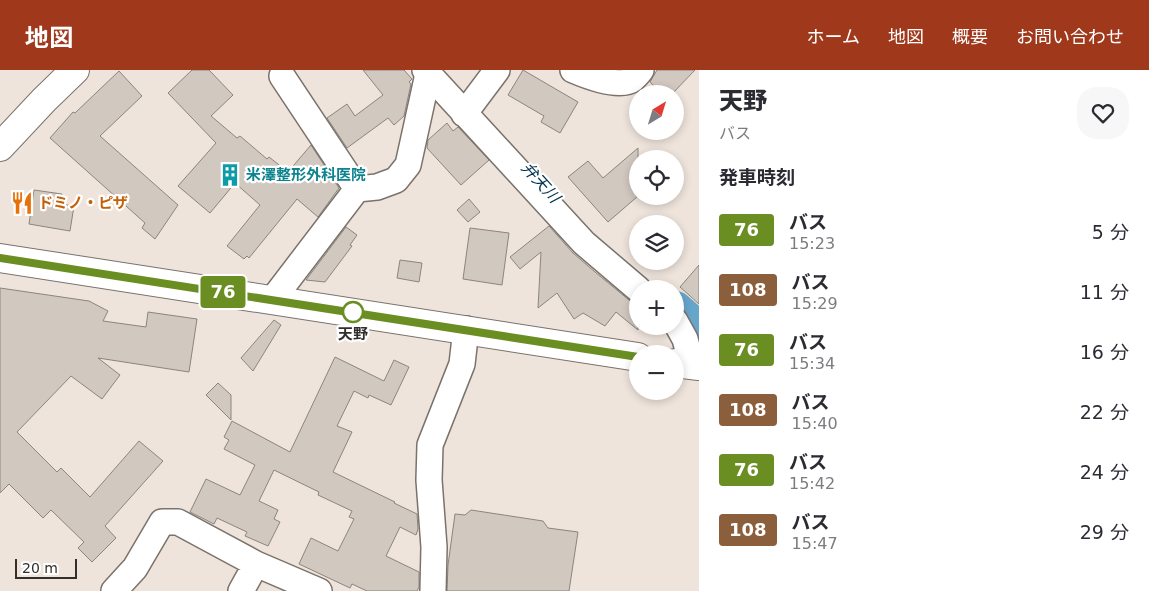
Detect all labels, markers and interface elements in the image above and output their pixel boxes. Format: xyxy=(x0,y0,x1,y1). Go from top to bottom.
text: 地図 xyxy=(25,24,73,52)
text: ホーム xyxy=(807,26,860,47)
text: 地図 xyxy=(888,26,924,47)
text: 概要 xyxy=(952,26,988,47)
text: お問い合わせ xyxy=(1016,26,1124,47)
north arrow xyxy=(629,85,684,140)
map controls xyxy=(629,85,684,400)
text: 天野 xyxy=(719,87,767,115)
button: heart xyxy=(1077,87,1129,139)
text: バス xyxy=(719,124,751,143)
button: locate xyxy=(629,150,684,205)
water label: 弁天川 xyxy=(518,158,565,208)
building icon: 米澤整形外科医院 xyxy=(217,162,243,188)
place label: 米澤整形外科医院 xyxy=(246,166,366,184)
text: 発車時刻 xyxy=(719,166,795,188)
restaurant icon: ドミノ・ピザ xyxy=(9,190,35,216)
place label: ドミノ・ピザ xyxy=(38,194,128,212)
text: バス xyxy=(789,211,827,233)
button: layers xyxy=(629,215,684,270)
text: 76 xyxy=(734,219,759,240)
text: 5 分 xyxy=(1092,221,1129,243)
text: 15:23 xyxy=(789,234,835,253)
text: バス xyxy=(792,271,830,293)
line badge: 76 xyxy=(200,276,246,308)
text: 108 xyxy=(729,279,767,300)
button: + xyxy=(629,280,684,335)
text: 76 xyxy=(210,281,236,302)
text: 11 分 xyxy=(1080,281,1129,303)
text: 15:29 xyxy=(792,294,838,313)
marker: 天野 xyxy=(342,301,364,323)
place label: 天野 xyxy=(338,325,368,343)
text: バス xyxy=(789,331,827,353)
text: 76 xyxy=(734,339,759,360)
text: 16 分 xyxy=(1080,341,1129,363)
button: − xyxy=(629,345,684,400)
text: 15:34 xyxy=(789,354,835,373)
text: バス xyxy=(792,391,830,413)
text: 108 xyxy=(729,399,767,420)
text: 22 分 xyxy=(1080,401,1129,423)
text: 15:40 xyxy=(792,414,838,433)
text: バス xyxy=(789,451,827,473)
text: 76 xyxy=(734,459,759,480)
text: 24 分 xyxy=(1080,461,1129,483)
text: 15:42 xyxy=(789,474,835,493)
text: バス xyxy=(792,511,830,533)
text: 108 xyxy=(729,519,767,540)
text: 29 分 xyxy=(1080,521,1129,543)
text: 15:47 xyxy=(792,534,838,553)
scale bar xyxy=(15,556,78,579)
text: 20 m xyxy=(22,560,58,576)

